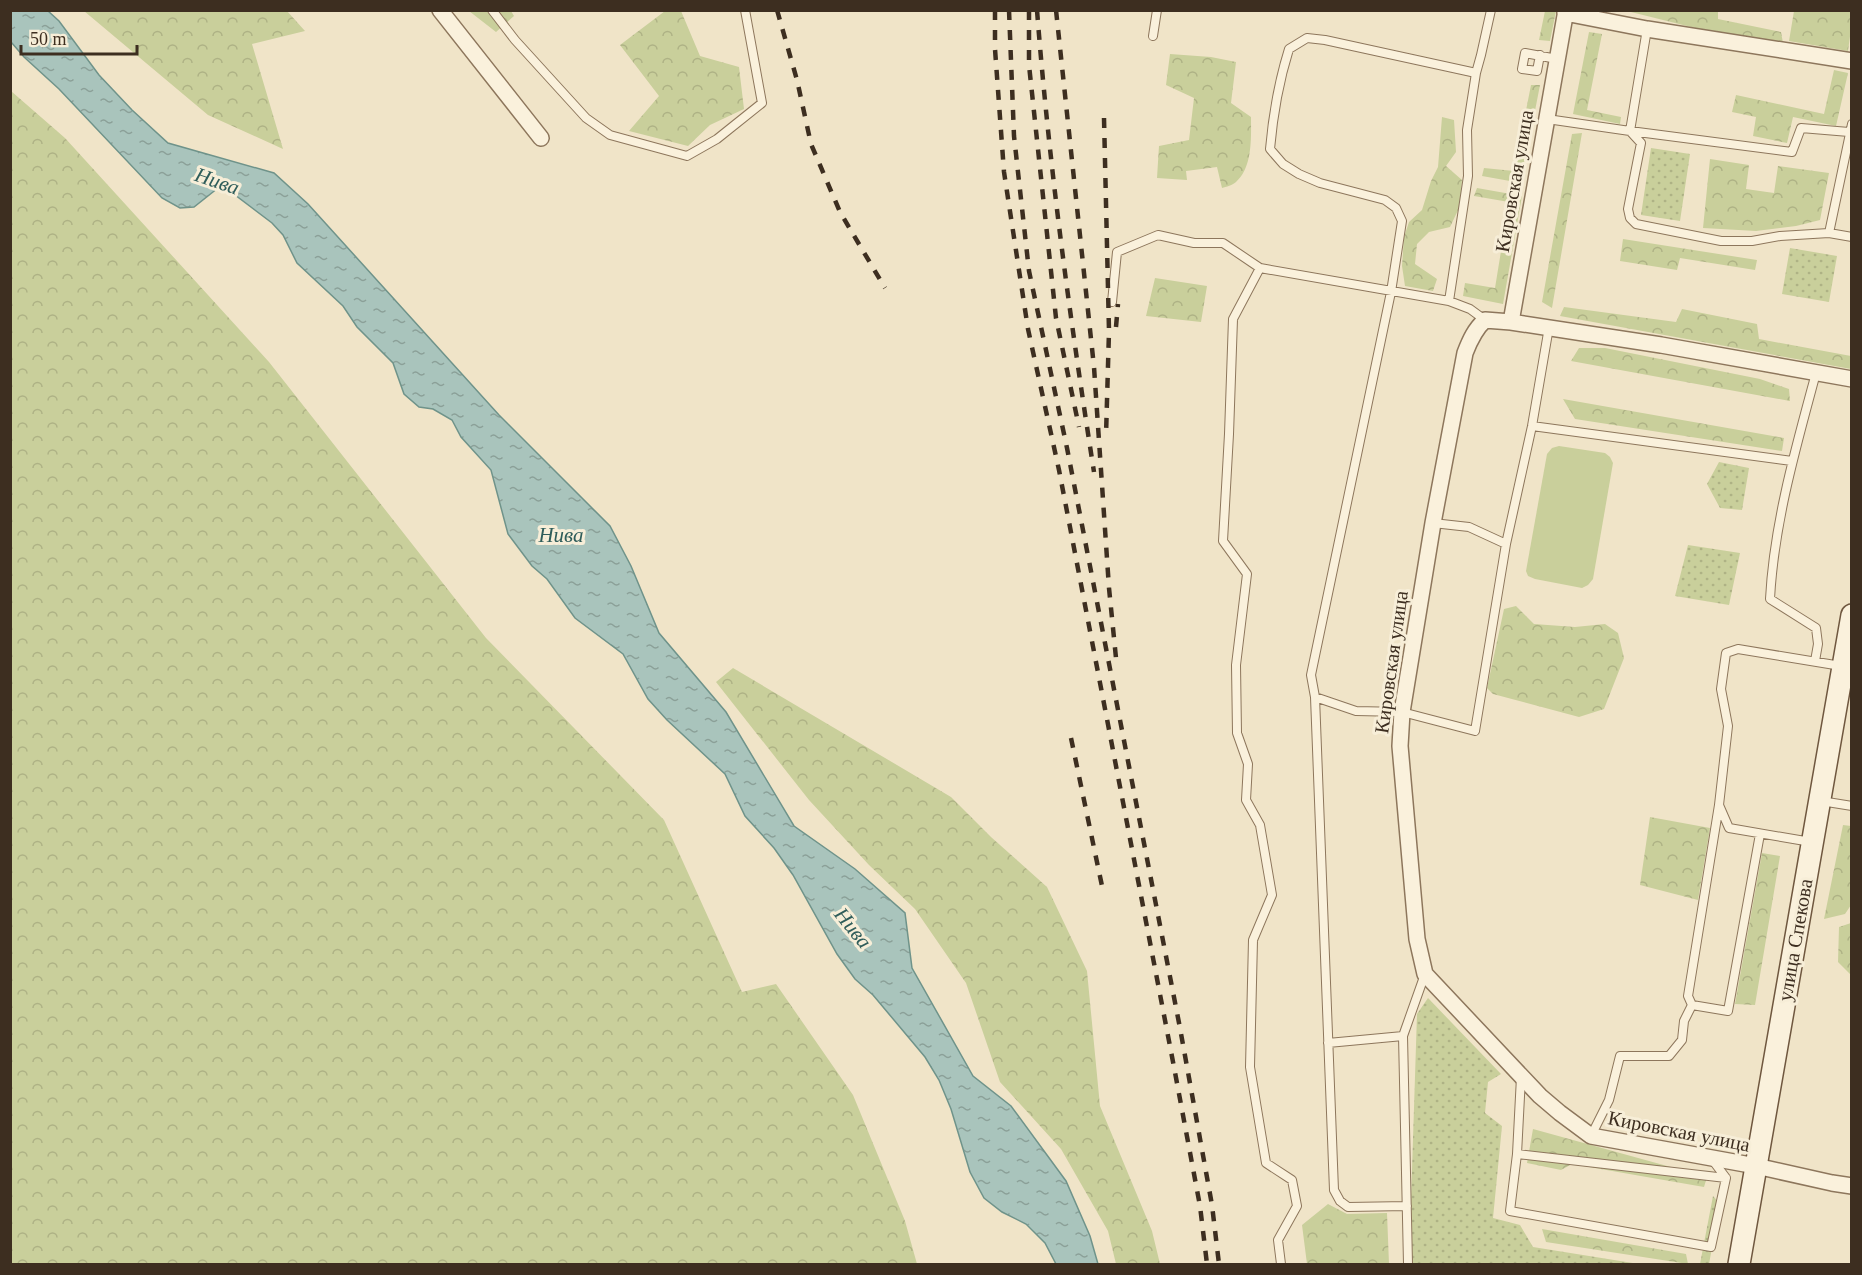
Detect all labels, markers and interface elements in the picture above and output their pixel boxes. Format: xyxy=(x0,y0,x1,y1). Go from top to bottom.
scale bar xyxy=(21,18,136,56)
text: 50 m xyxy=(30,29,67,49)
street label: Кировская улица xyxy=(1491,108,1538,254)
water label: Нива xyxy=(191,162,242,200)
water label: Нива xyxy=(537,523,584,547)
street label: Кировская улица xyxy=(1370,589,1413,735)
street label: улица Спекова xyxy=(1773,877,1818,1003)
water label: Нива xyxy=(829,902,877,953)
street label: Кировская улица xyxy=(1606,1106,1752,1157)

